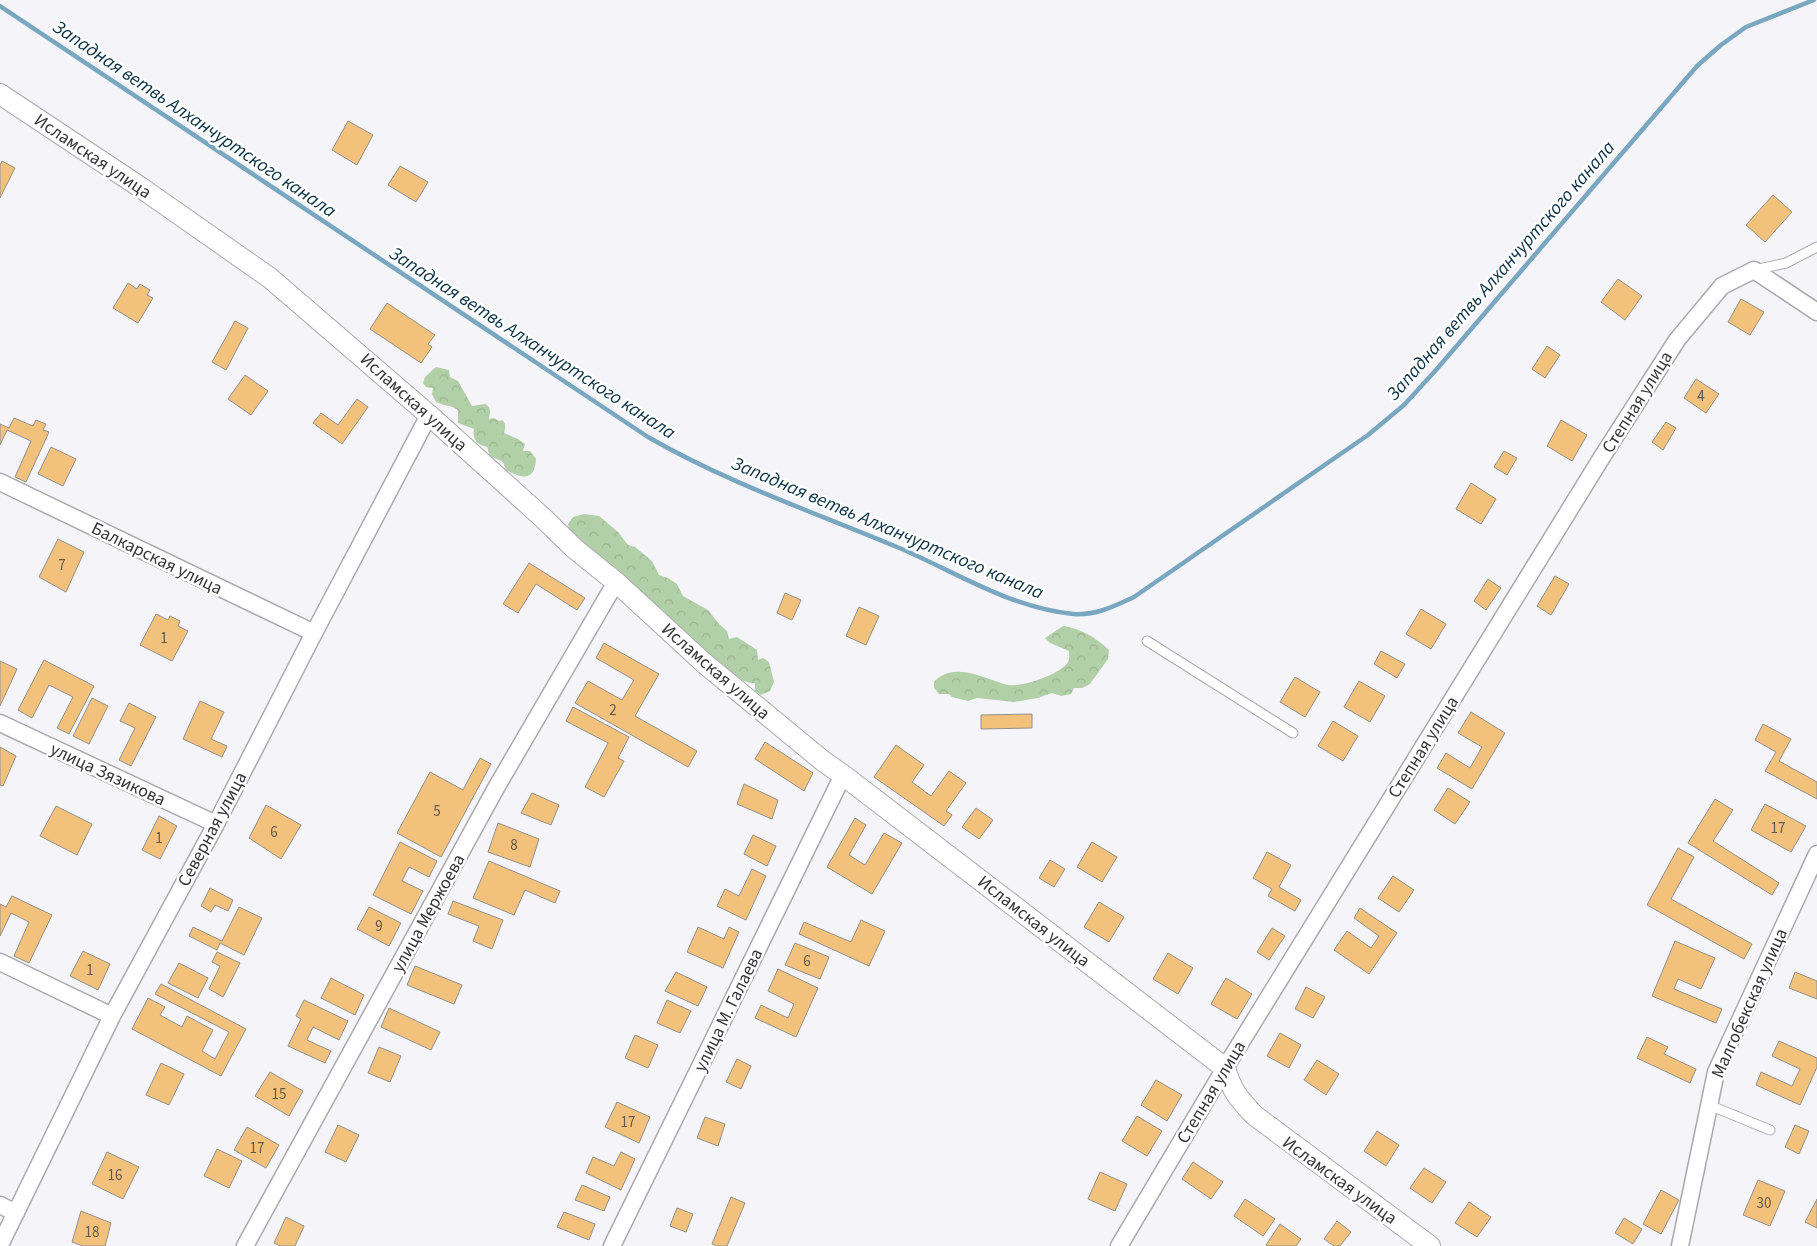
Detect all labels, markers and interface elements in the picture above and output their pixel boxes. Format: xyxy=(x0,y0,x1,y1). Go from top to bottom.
water label: Западная ветвь Алханчуртского канала xyxy=(47,14,341,225)
street label: Исламская улица xyxy=(29,108,156,205)
water label: Западная ветвь Алханчуртского канала xyxy=(1381,135,1622,407)
water label: Западная ветвь Алханчуртского канала xyxy=(384,240,681,446)
street label: Степная улица xyxy=(1596,346,1679,458)
street label: Исламская улица xyxy=(355,347,473,457)
house number: 4 xyxy=(1697,386,1705,407)
water label: Западная ветвь Алханчуртского канала xyxy=(727,450,1048,607)
street label: Балкарская улица xyxy=(87,516,226,601)
house number: 7 xyxy=(58,555,66,576)
street label: Исламская улица xyxy=(656,617,775,726)
house number: 1 xyxy=(160,628,168,649)
street label: Степная улица xyxy=(1382,691,1465,803)
house number: 2 xyxy=(609,700,617,721)
street label: улица Зязикова xyxy=(46,737,170,812)
street label: Северная улица xyxy=(172,768,253,891)
house number: 5 xyxy=(433,801,441,822)
house number: 17 xyxy=(1771,818,1785,839)
house number: 6 xyxy=(270,822,278,843)
house number: 1 xyxy=(155,828,163,849)
house number: 8 xyxy=(510,835,518,856)
street label: улица Мержоева xyxy=(386,850,471,977)
street label: Исламская улица xyxy=(972,870,1095,973)
house number: 9 xyxy=(375,916,383,937)
street label: Малгобекская улица xyxy=(1705,924,1794,1082)
street label: улица М. Галаева xyxy=(688,944,769,1076)
house number: 6 xyxy=(803,951,811,972)
house number: 1 xyxy=(86,960,94,981)
street label: Степная улица xyxy=(1171,1036,1252,1148)
house number: 15 xyxy=(272,1084,286,1105)
house number: 17 xyxy=(621,1112,635,1133)
street label: Исламская улица xyxy=(1277,1130,1402,1231)
house number: 17 xyxy=(250,1138,264,1159)
house number: 16 xyxy=(108,1165,122,1186)
house number: 30 xyxy=(1757,1193,1771,1214)
house number: 18 xyxy=(85,1222,99,1243)

